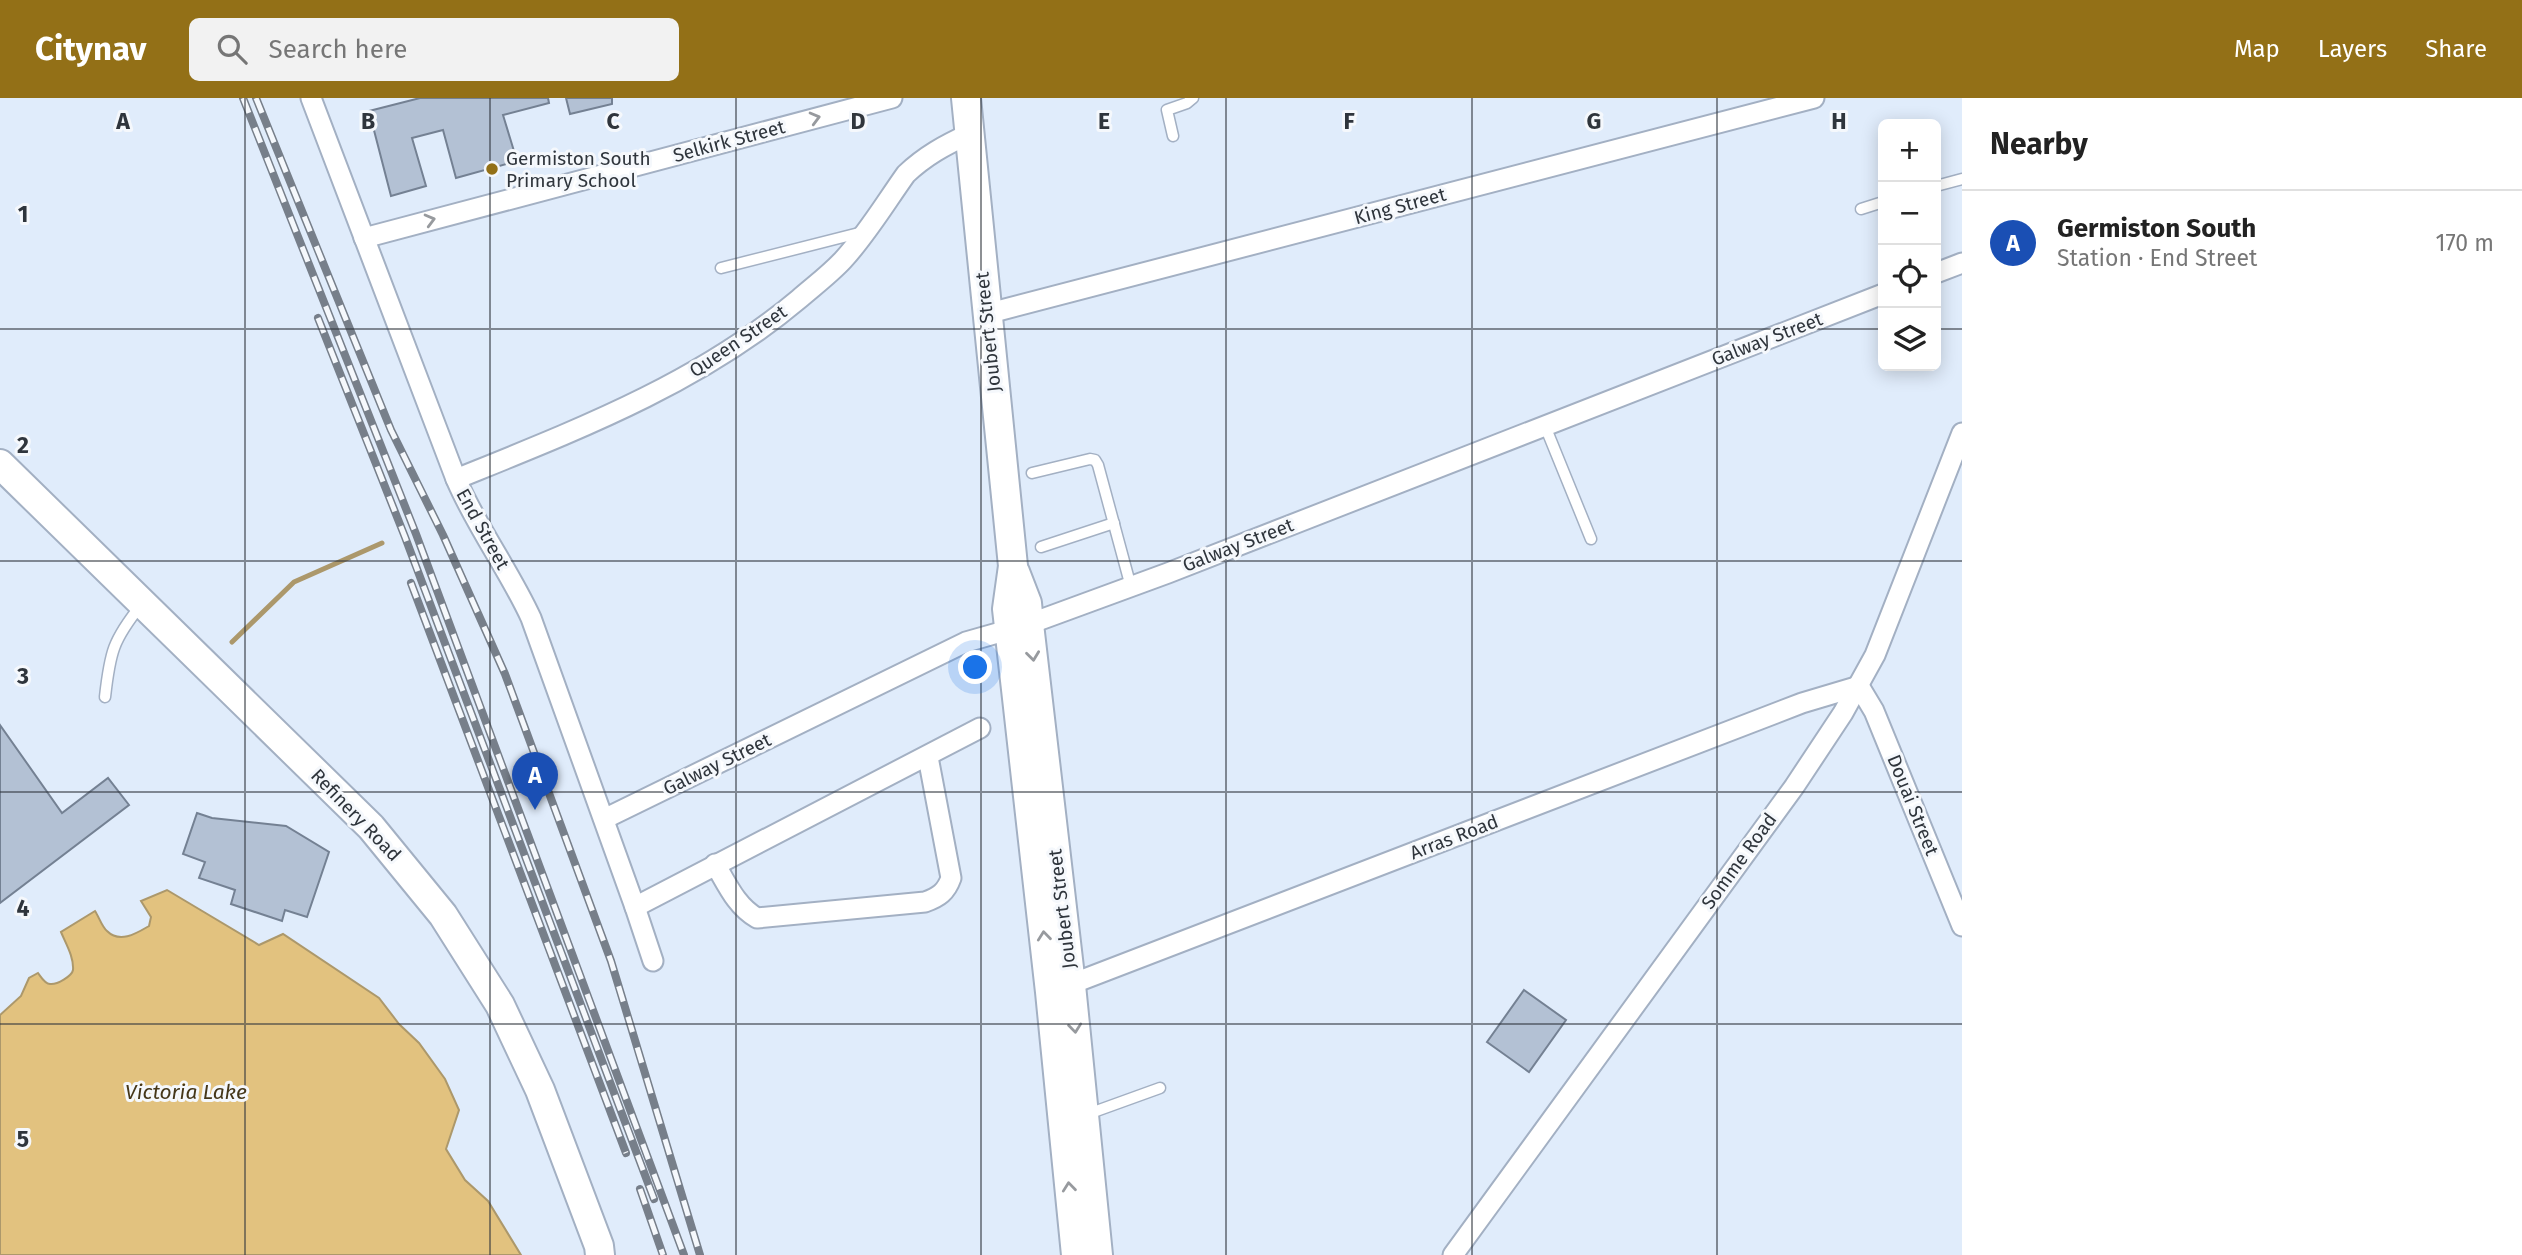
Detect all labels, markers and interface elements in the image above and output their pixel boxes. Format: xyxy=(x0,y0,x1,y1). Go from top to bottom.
search box xyxy=(189,18,679,81)
text: Citynav xyxy=(35,29,147,69)
icon: search xyxy=(213,30,251,68)
text: Search here xyxy=(269,34,407,65)
text: Map xyxy=(2234,35,2280,63)
text: Layers xyxy=(2318,35,2387,63)
text: Share xyxy=(2425,35,2487,63)
text: A xyxy=(115,107,130,135)
text: B xyxy=(361,107,375,135)
text: C xyxy=(606,107,620,135)
text: D xyxy=(851,107,866,135)
text: E xyxy=(1098,107,1110,135)
text: F xyxy=(1343,107,1355,135)
text: G xyxy=(1587,107,1601,135)
text: H xyxy=(1831,107,1847,135)
one-way arrow xyxy=(809,112,821,126)
street label: Selkirk Street xyxy=(670,115,788,167)
map controls xyxy=(1878,119,1941,371)
button: + xyxy=(1878,119,1941,182)
text: Nearby xyxy=(1990,126,2088,162)
place label: Germiston South Primary School xyxy=(506,147,651,192)
marker: Germiston South Primary School xyxy=(484,161,500,177)
button: − xyxy=(1878,182,1941,245)
street label: King Street xyxy=(1352,183,1449,229)
text: 1 xyxy=(18,200,28,228)
text: Germiston South xyxy=(2057,213,2256,244)
one-way arrow xyxy=(424,214,436,228)
text: A xyxy=(2006,229,2020,257)
text: 170 m xyxy=(2435,229,2494,257)
text: Station · End Street xyxy=(2057,244,2257,272)
button: locate xyxy=(1878,245,1941,308)
street label: Joubert Street xyxy=(970,271,1006,393)
street label: Queen Street xyxy=(685,300,791,382)
street label: Galway Street xyxy=(1708,307,1826,371)
button: layers xyxy=(1878,308,1941,371)
text: 2 xyxy=(17,431,29,459)
street label: End Street xyxy=(451,484,515,574)
street label: Galway Street xyxy=(1179,513,1297,577)
your location xyxy=(958,650,992,684)
one-way arrow xyxy=(1026,650,1041,662)
text: 3 xyxy=(16,662,29,690)
street label: Galway Street xyxy=(659,728,775,800)
street label: Douai Street xyxy=(1882,751,1944,859)
pin: A xyxy=(512,752,558,810)
street label: Refinery Road xyxy=(306,764,406,866)
street label: Somme Road xyxy=(1696,808,1782,914)
street label: Arras Road xyxy=(1407,810,1501,864)
street label: Joubert Street xyxy=(1043,848,1081,970)
text: 4 xyxy=(17,894,30,922)
one-way arrow xyxy=(1037,931,1052,942)
one-way arrow xyxy=(1068,1022,1083,1034)
water label: Victoria Lake xyxy=(125,1079,247,1105)
text: 5 xyxy=(17,1125,29,1153)
one-way arrow xyxy=(1062,1181,1077,1192)

